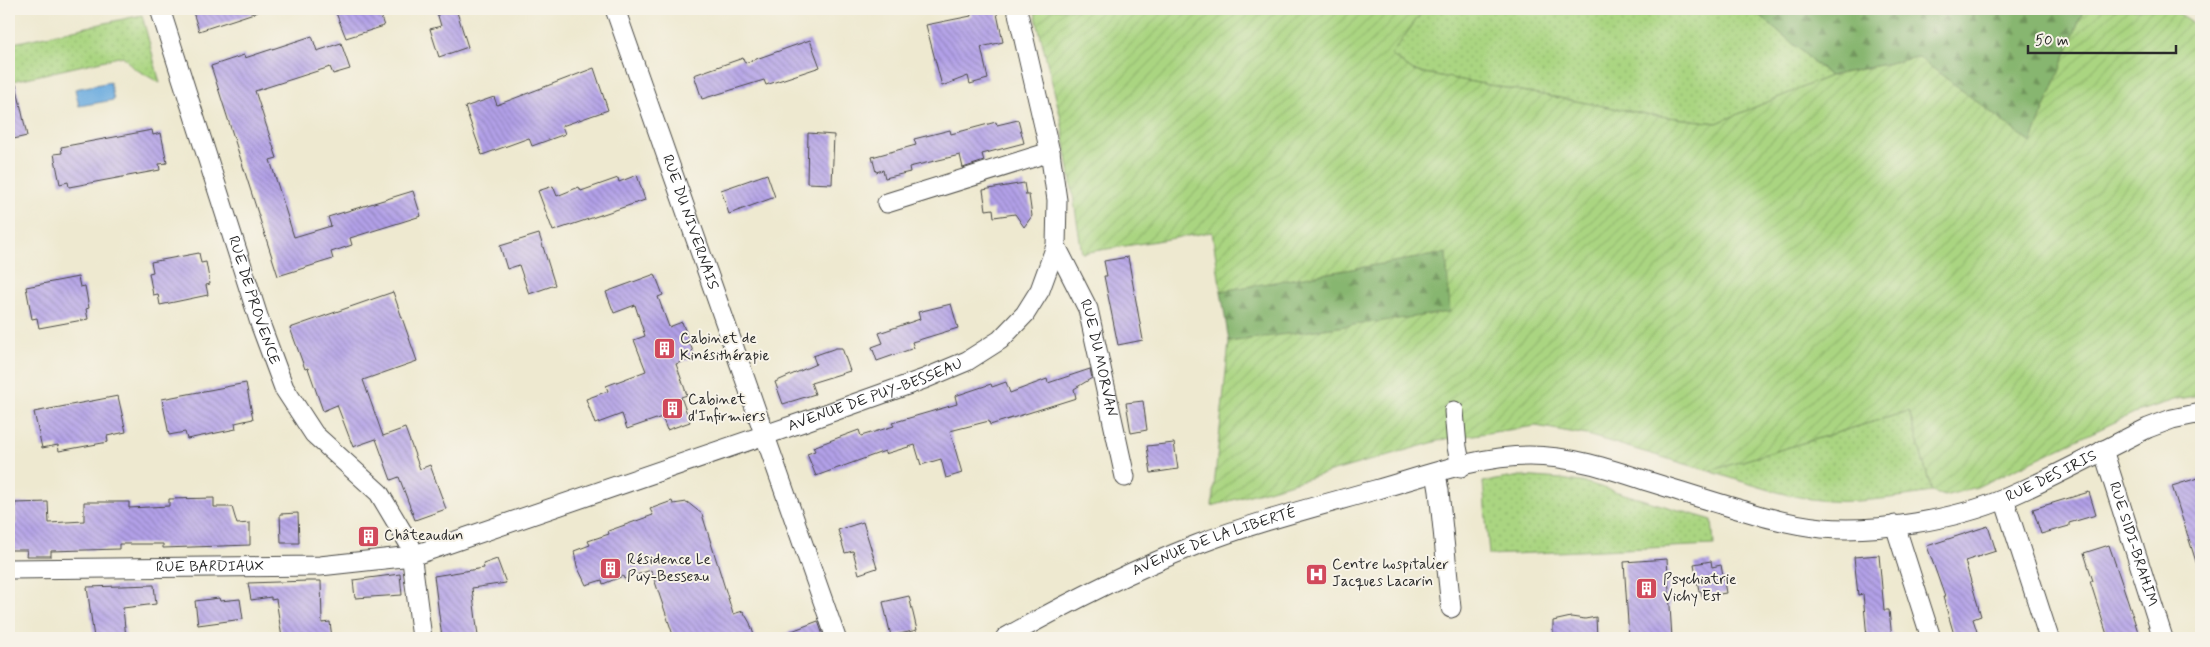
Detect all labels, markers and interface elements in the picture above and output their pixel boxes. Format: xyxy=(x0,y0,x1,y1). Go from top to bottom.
scale bar xyxy=(2028,22,2175,54)
text: 50 m xyxy=(2035,31,2069,51)
street label: RUE DU NIVERNAIS xyxy=(657,152,723,293)
street label: RUE DE PROVENCE xyxy=(223,233,285,368)
street label: RUE DU MORVAN xyxy=(1075,296,1122,419)
place label: Cabinet de Kinésithérapie xyxy=(680,329,770,366)
building icon: Cabinet de Kinésithérapie xyxy=(652,336,676,360)
street label: AVENUE DE PUY-BESSEAU xyxy=(785,354,966,436)
place label: Cabinet d'Infirmiers xyxy=(688,390,766,427)
building icon: Cabinet d'Infirmiers xyxy=(660,397,684,421)
street label: RUE DES IRIS xyxy=(2003,446,2100,507)
street label: RUE SIDI-BRAHIM xyxy=(2104,479,2162,609)
street label: AVENUE DE LA LIBERTÉ xyxy=(1129,502,1299,581)
building icon: Châteaudun xyxy=(356,524,380,548)
place label: Châteaudun xyxy=(384,526,463,546)
place label: Résidence Le Puy-Besseau xyxy=(627,550,711,587)
place label: Centre hospitalier Jacques Lacarin xyxy=(1332,555,1449,592)
street label: RUE BARDIAUX xyxy=(156,557,264,578)
building icon: Résidence Le Puy-Besseau xyxy=(599,557,623,581)
hospital icon: Centre hospitalier Jacques Lacarin xyxy=(1304,562,1328,586)
place label: Psychiatrie Vichy Est xyxy=(1663,570,1736,607)
building icon: Psychiatrie Vichy Est xyxy=(1635,577,1659,601)

